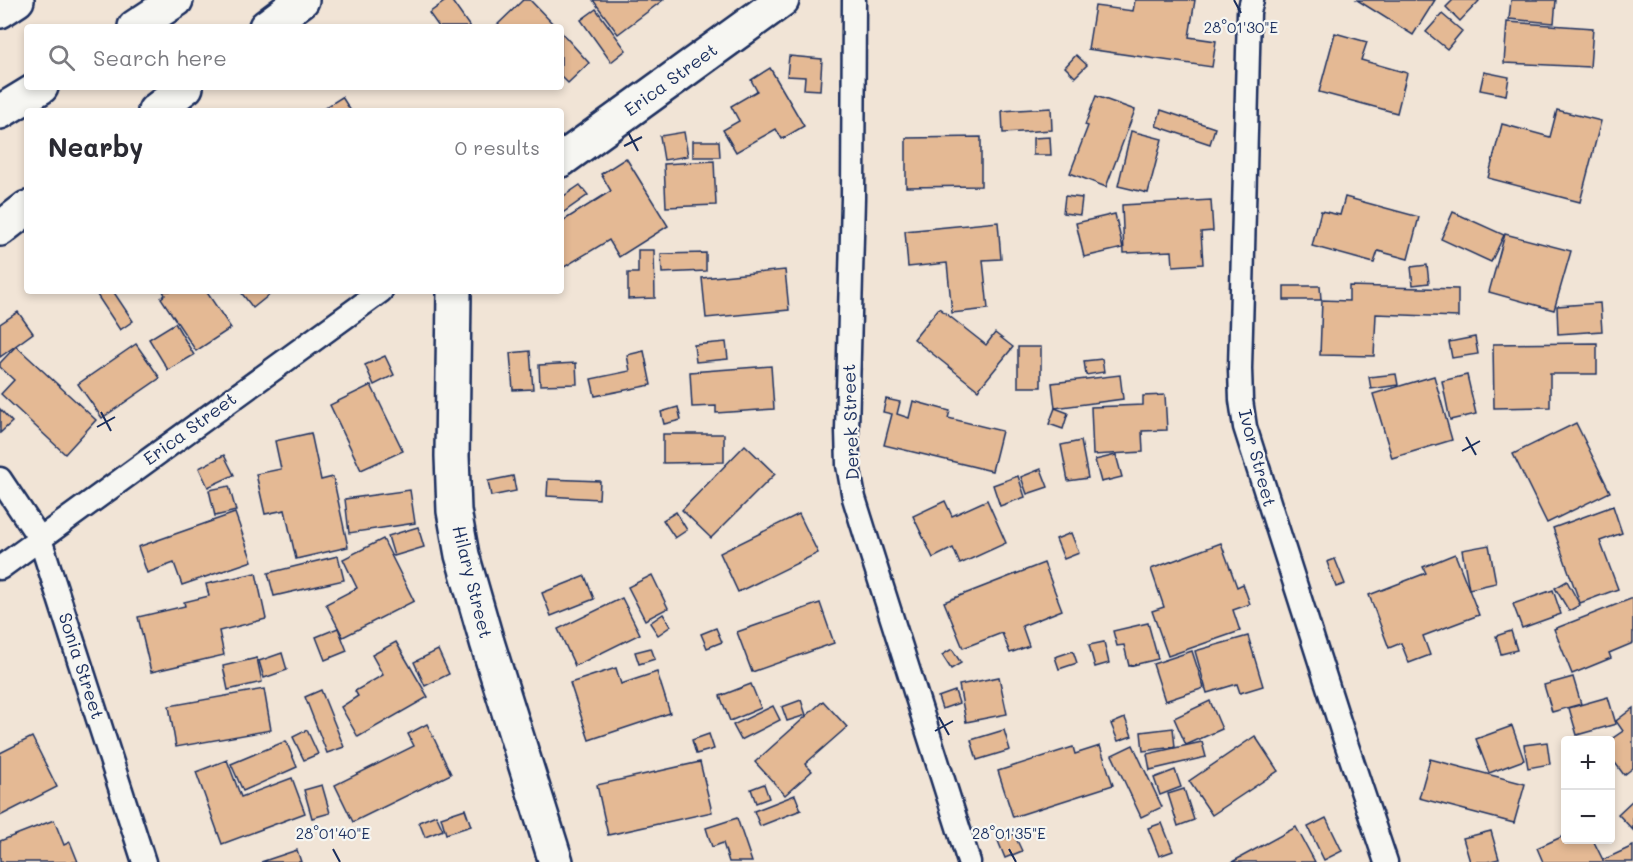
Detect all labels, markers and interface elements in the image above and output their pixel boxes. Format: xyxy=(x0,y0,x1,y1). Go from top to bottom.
text: 28°01'30"E xyxy=(1204,17,1279,37)
search box xyxy=(24,24,564,90)
street label: Erica Street xyxy=(619,37,722,121)
icon: search xyxy=(45,41,78,74)
text: Search here xyxy=(93,43,227,72)
text: Nearby xyxy=(48,130,143,164)
text: 0 results xyxy=(455,134,540,160)
street label: Derek Street xyxy=(836,363,864,481)
street label: Erica Street xyxy=(138,386,241,470)
street label: Ivor Street xyxy=(1233,406,1283,509)
street label: Hilary Street xyxy=(447,523,499,641)
street label: Sonia Street xyxy=(53,609,110,722)
map controls xyxy=(1561,736,1615,844)
button: + xyxy=(1561,736,1615,790)
button: − xyxy=(1561,790,1615,844)
text: 28°01'40"E xyxy=(296,823,371,843)
text: 28°01'35"E xyxy=(972,823,1046,843)

